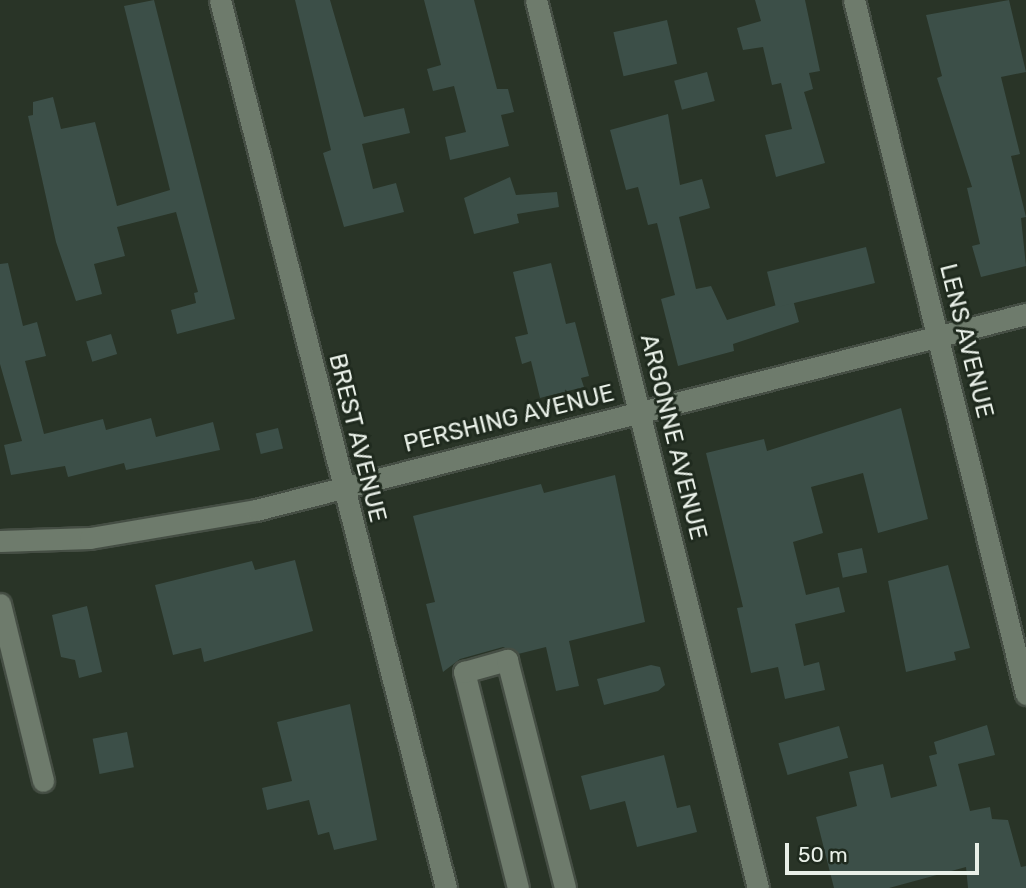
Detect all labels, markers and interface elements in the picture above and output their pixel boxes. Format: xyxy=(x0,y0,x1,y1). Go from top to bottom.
street label: LENS AVENUE xyxy=(933,260,999,422)
street label: ARGONNE AVENUE xyxy=(633,331,713,543)
street label: BREST AVENUE xyxy=(322,350,392,526)
street label: PERSHING AVENUE xyxy=(401,379,617,459)
scale bar xyxy=(788,828,982,872)
text: 50 m xyxy=(798,842,848,867)

